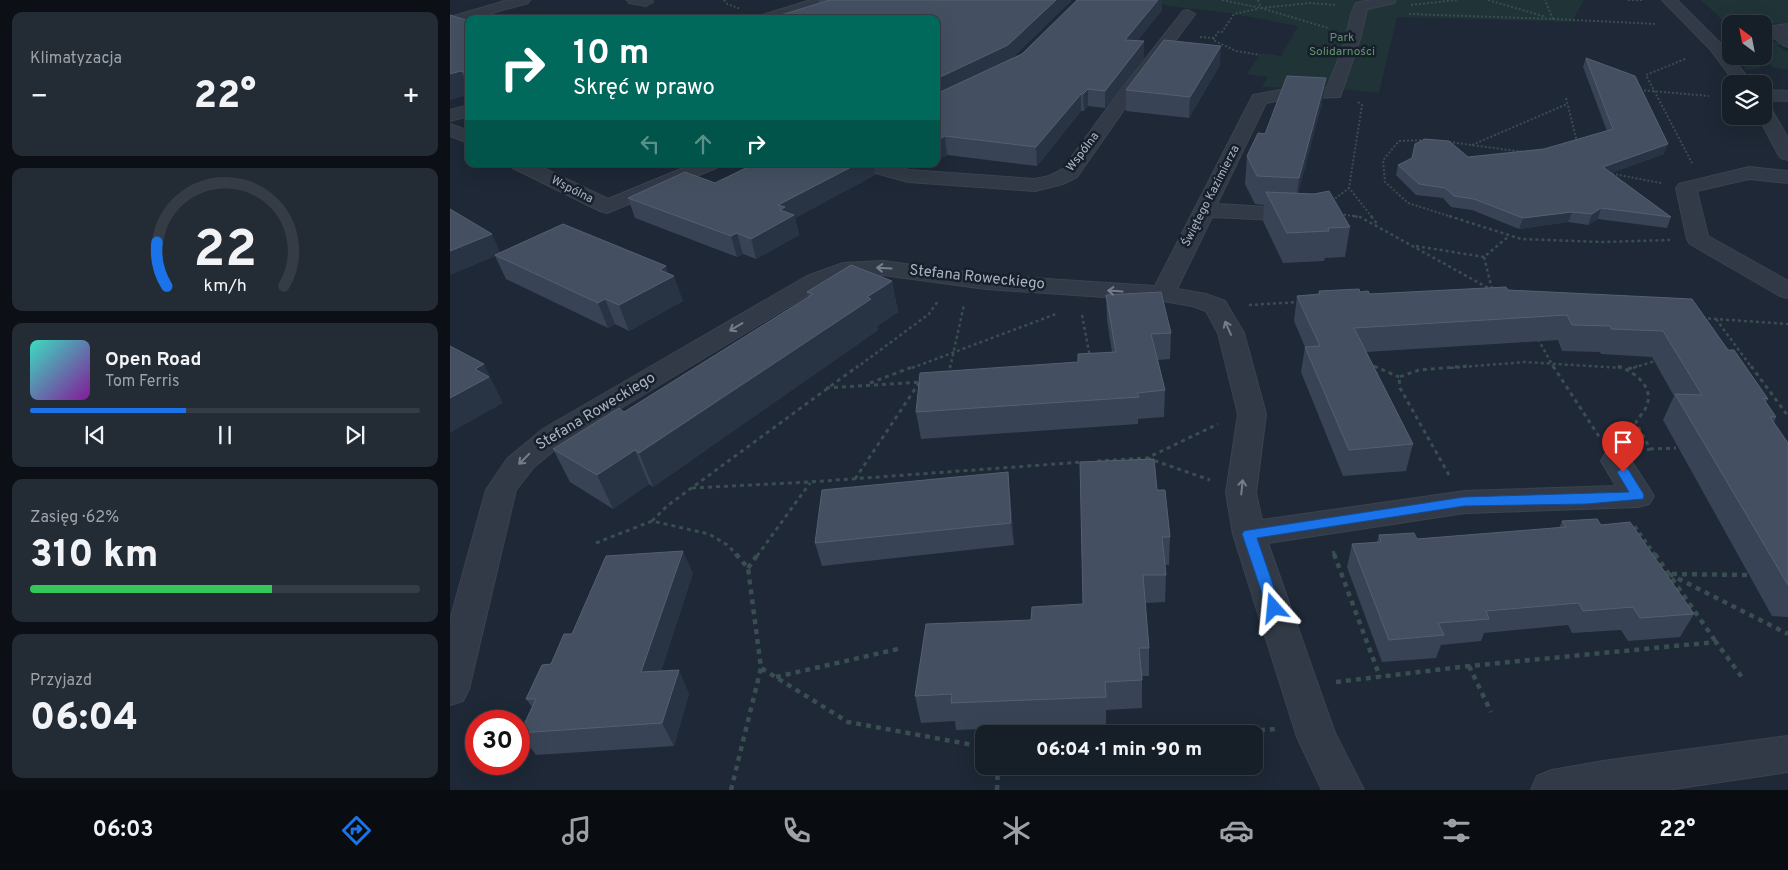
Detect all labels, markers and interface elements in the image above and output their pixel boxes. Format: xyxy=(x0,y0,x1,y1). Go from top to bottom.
north arrow xyxy=(1722,15,1772,65)
map controls xyxy=(1722,15,1772,125)
park label: Park Solidarności xyxy=(1309,30,1375,60)
text: 10 m xyxy=(573,32,649,76)
icon: right xyxy=(490,35,555,100)
text: Klimatyzacja xyxy=(30,49,122,69)
text: 22° xyxy=(194,73,256,122)
text: Skręć w prawo xyxy=(573,75,715,102)
button: layers xyxy=(1722,75,1772,125)
text: − xyxy=(30,80,48,116)
text: + xyxy=(402,80,420,116)
street label: Wspólna xyxy=(1063,129,1103,175)
icon: left xyxy=(636,130,664,158)
icon: ahead xyxy=(689,130,717,158)
icon: right xyxy=(742,130,770,158)
street label: Świętego Kazimierza xyxy=(1178,143,1244,249)
street label: Wspólna xyxy=(548,173,596,207)
text: 22 xyxy=(193,219,257,285)
street label: Stefana Roweckiego xyxy=(908,261,1046,295)
one-way arrow xyxy=(876,264,892,273)
text: km/h xyxy=(203,275,247,298)
one-way arrow xyxy=(1107,286,1123,295)
one-way arrow xyxy=(1223,321,1233,336)
one-way arrow xyxy=(729,323,743,333)
text: Open Road xyxy=(105,348,201,372)
street label: Stefana Roweckiego xyxy=(533,369,659,455)
text: Tom Ferris xyxy=(105,372,179,392)
icon: previous xyxy=(81,421,109,449)
icon: pause xyxy=(211,421,239,449)
icon: next xyxy=(341,421,369,449)
pin xyxy=(1602,421,1644,472)
icon: arrive xyxy=(1609,428,1637,456)
one-way arrow xyxy=(517,453,530,465)
one-way arrow xyxy=(1237,479,1247,495)
text: Zasięg · 62% xyxy=(30,508,119,528)
text: 310 km xyxy=(30,532,158,581)
position arrow xyxy=(1247,581,1299,633)
text: Przyjazd xyxy=(30,671,92,691)
text: 06:04 xyxy=(30,695,138,744)
speed limit sign: 30 xyxy=(465,710,530,775)
text: 06:04 · 1 min · 90 m xyxy=(1036,738,1202,762)
icon: directions xyxy=(339,813,374,848)
icon: music xyxy=(559,813,594,848)
icon: phone xyxy=(779,813,814,848)
icon: climate xyxy=(999,813,1034,848)
icon: car xyxy=(1219,813,1254,848)
icon: filters xyxy=(1439,813,1474,848)
text: 06:03 xyxy=(93,817,154,844)
text: 22° xyxy=(1659,817,1695,844)

